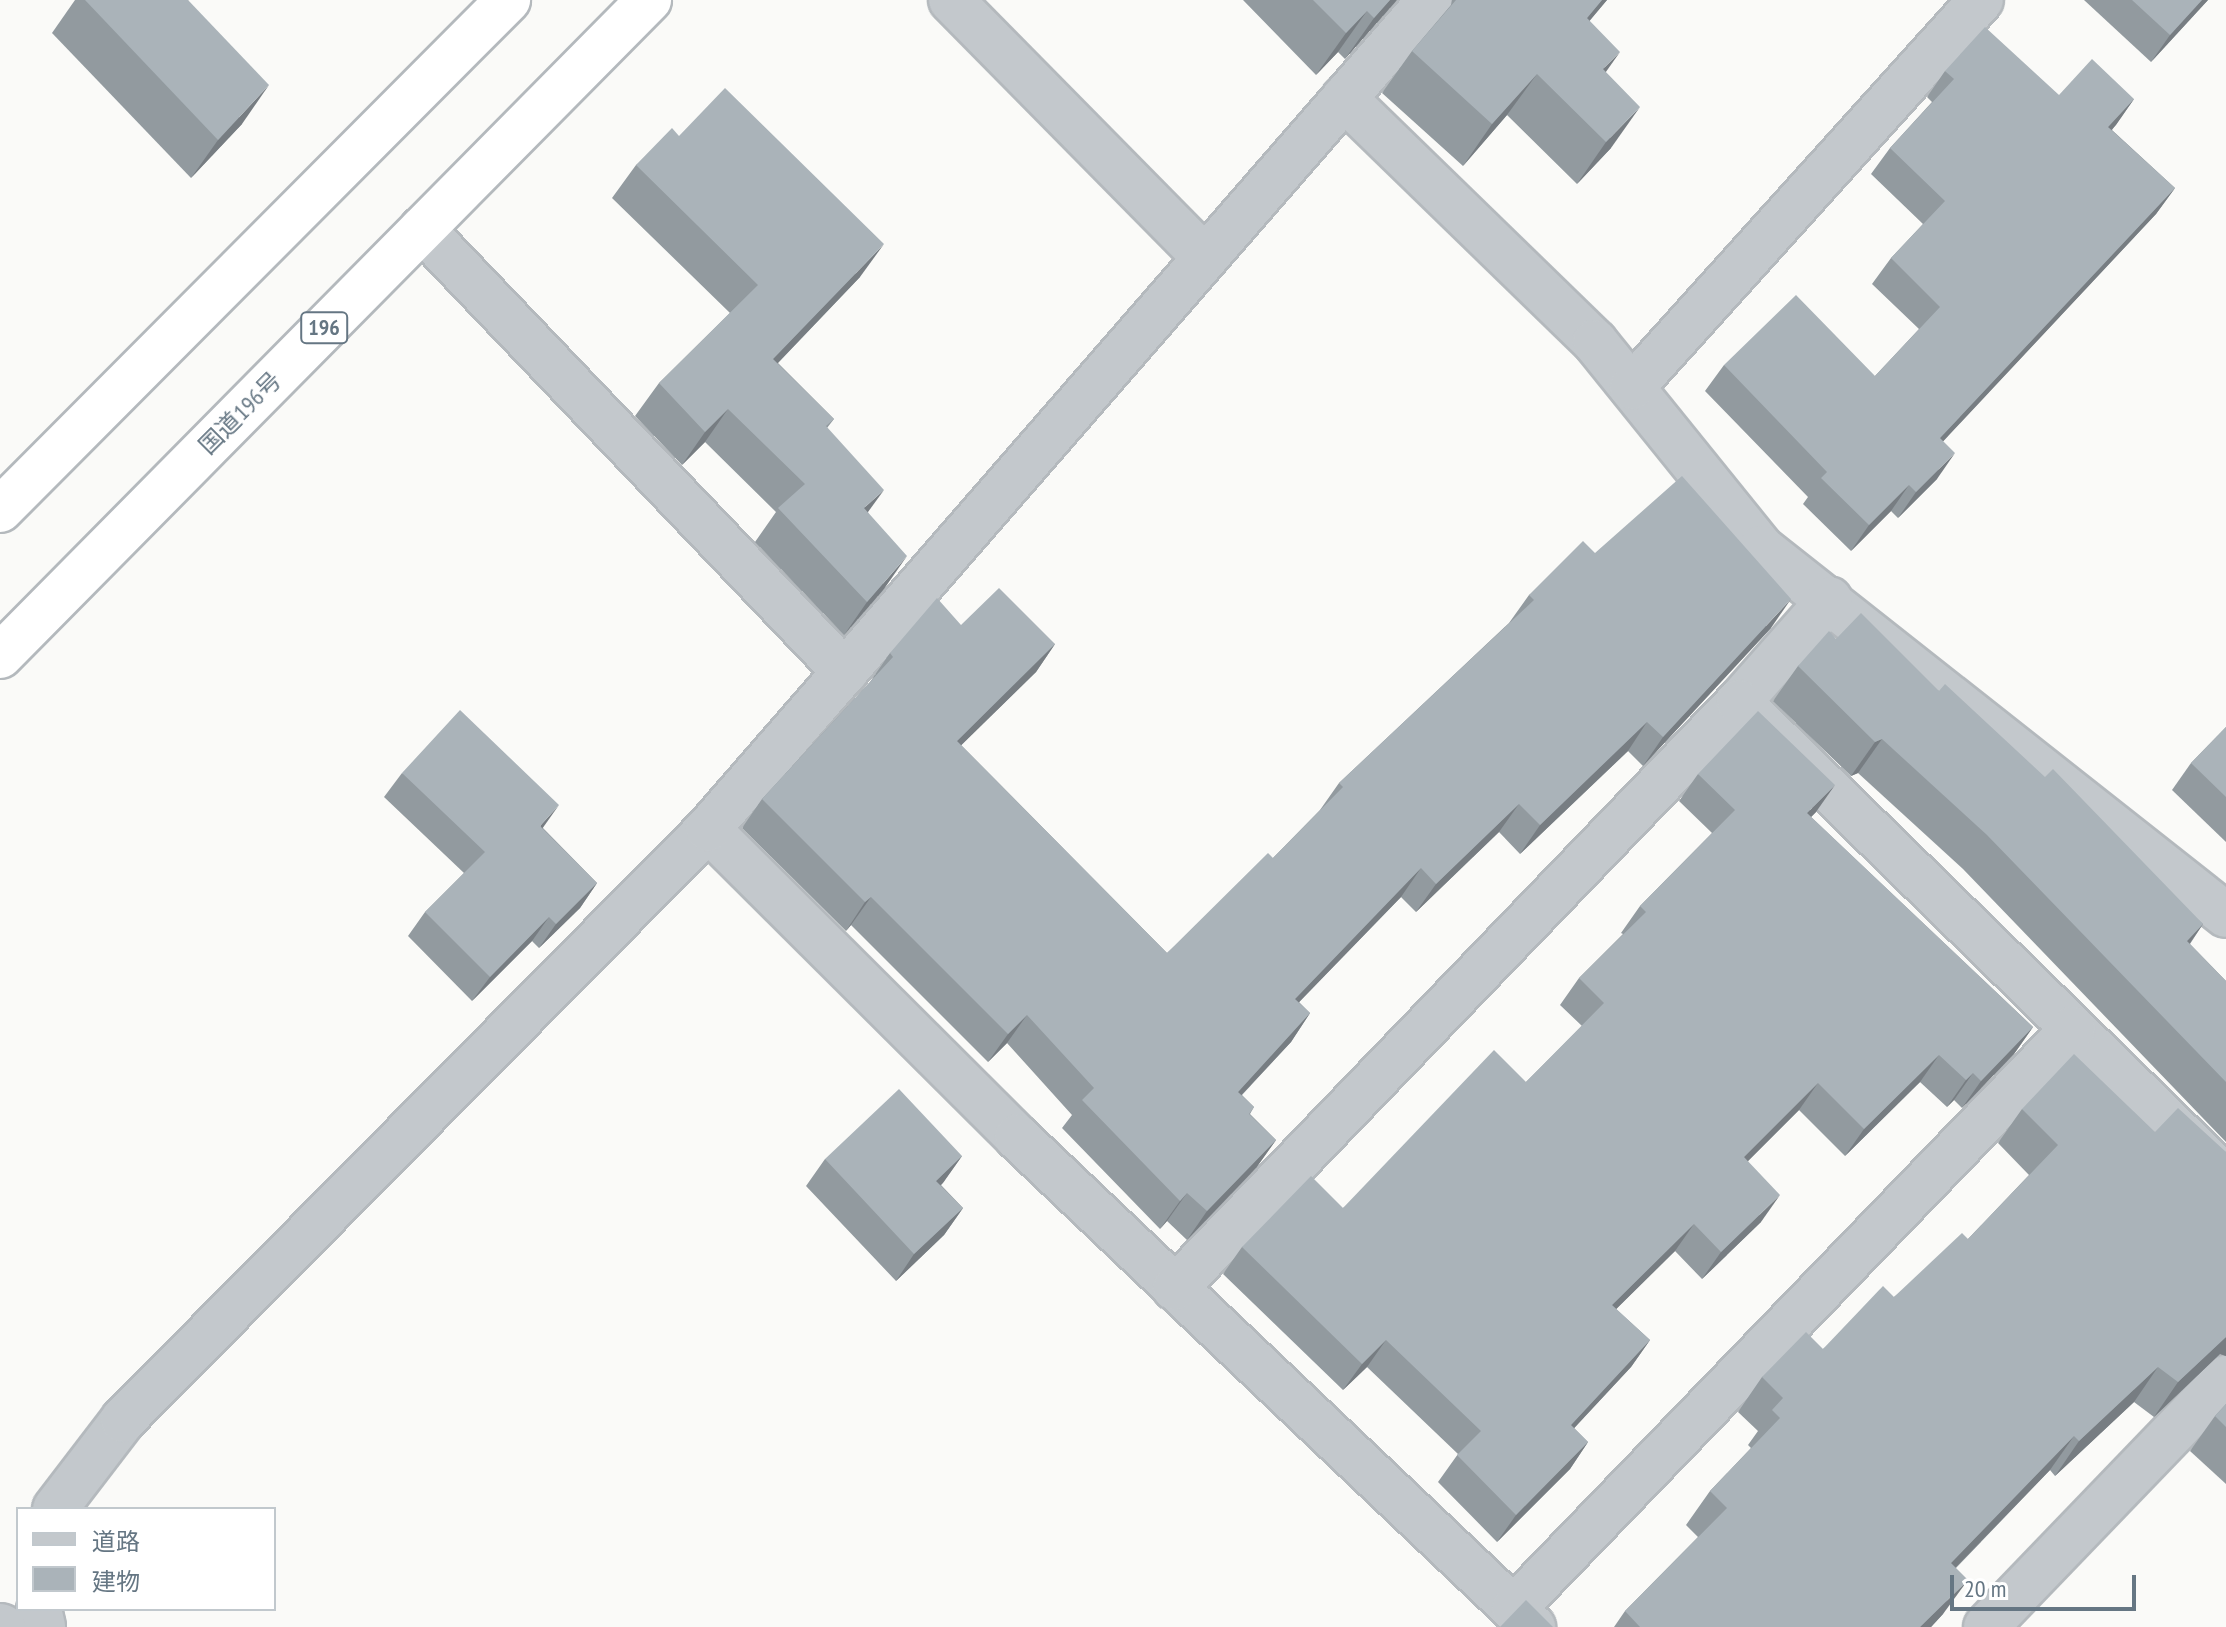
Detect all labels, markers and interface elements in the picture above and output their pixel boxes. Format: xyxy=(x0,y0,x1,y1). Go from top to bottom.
road number: 196 xyxy=(300,310,348,346)
street label: 国道196号 xyxy=(193,366,287,460)
legend xyxy=(16,1507,276,1611)
text: 道路 xyxy=(92,1526,140,1557)
scale bar xyxy=(1954,1559,2140,1609)
text: 建物 xyxy=(92,1566,140,1597)
text: 20 m xyxy=(1964,1573,2006,1604)

